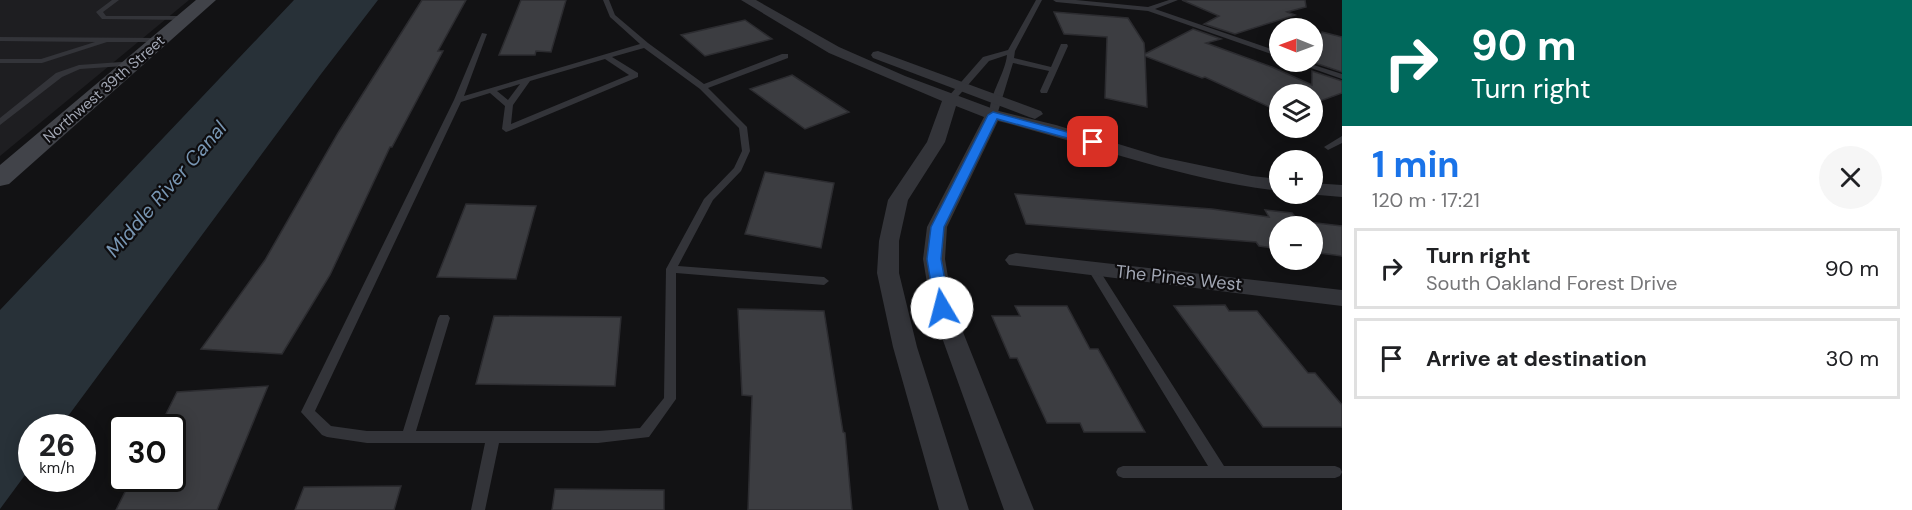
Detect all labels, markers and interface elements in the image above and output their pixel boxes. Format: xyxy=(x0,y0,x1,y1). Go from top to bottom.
north arrow xyxy=(1269,18,1323,72)
map controls xyxy=(1269,18,1323,270)
text: 90 m xyxy=(1471,18,1577,73)
icon: right xyxy=(1372,24,1450,102)
street label: Northwest 39th Street xyxy=(39,31,169,147)
text: Turn right xyxy=(1471,71,1591,106)
button: layers xyxy=(1269,84,1323,138)
water label: Middle River Canal xyxy=(100,115,233,262)
pin xyxy=(1067,116,1118,167)
icon: arrive xyxy=(1076,125,1109,158)
text: 1 min xyxy=(1372,141,1460,188)
button: close xyxy=(1819,146,1882,209)
button: + xyxy=(1269,150,1323,204)
text: 120 m · 17:21 xyxy=(1372,187,1480,213)
button: − xyxy=(1269,216,1323,270)
text: Turn right xyxy=(1426,241,1531,270)
icon: right xyxy=(1375,252,1408,285)
text: 90 m xyxy=(1825,254,1879,283)
street label: The Pines West xyxy=(1115,259,1243,297)
text: South Oakland Forest Drive xyxy=(1426,270,1677,296)
position arrow xyxy=(910,276,974,340)
icon: arrive xyxy=(1375,342,1408,375)
text: Arrive at destination xyxy=(1426,344,1647,373)
text: 30 m xyxy=(1825,344,1879,373)
speed limit sign: 30 xyxy=(108,414,186,492)
text: 26 xyxy=(39,426,75,465)
text: km/h xyxy=(39,458,75,478)

